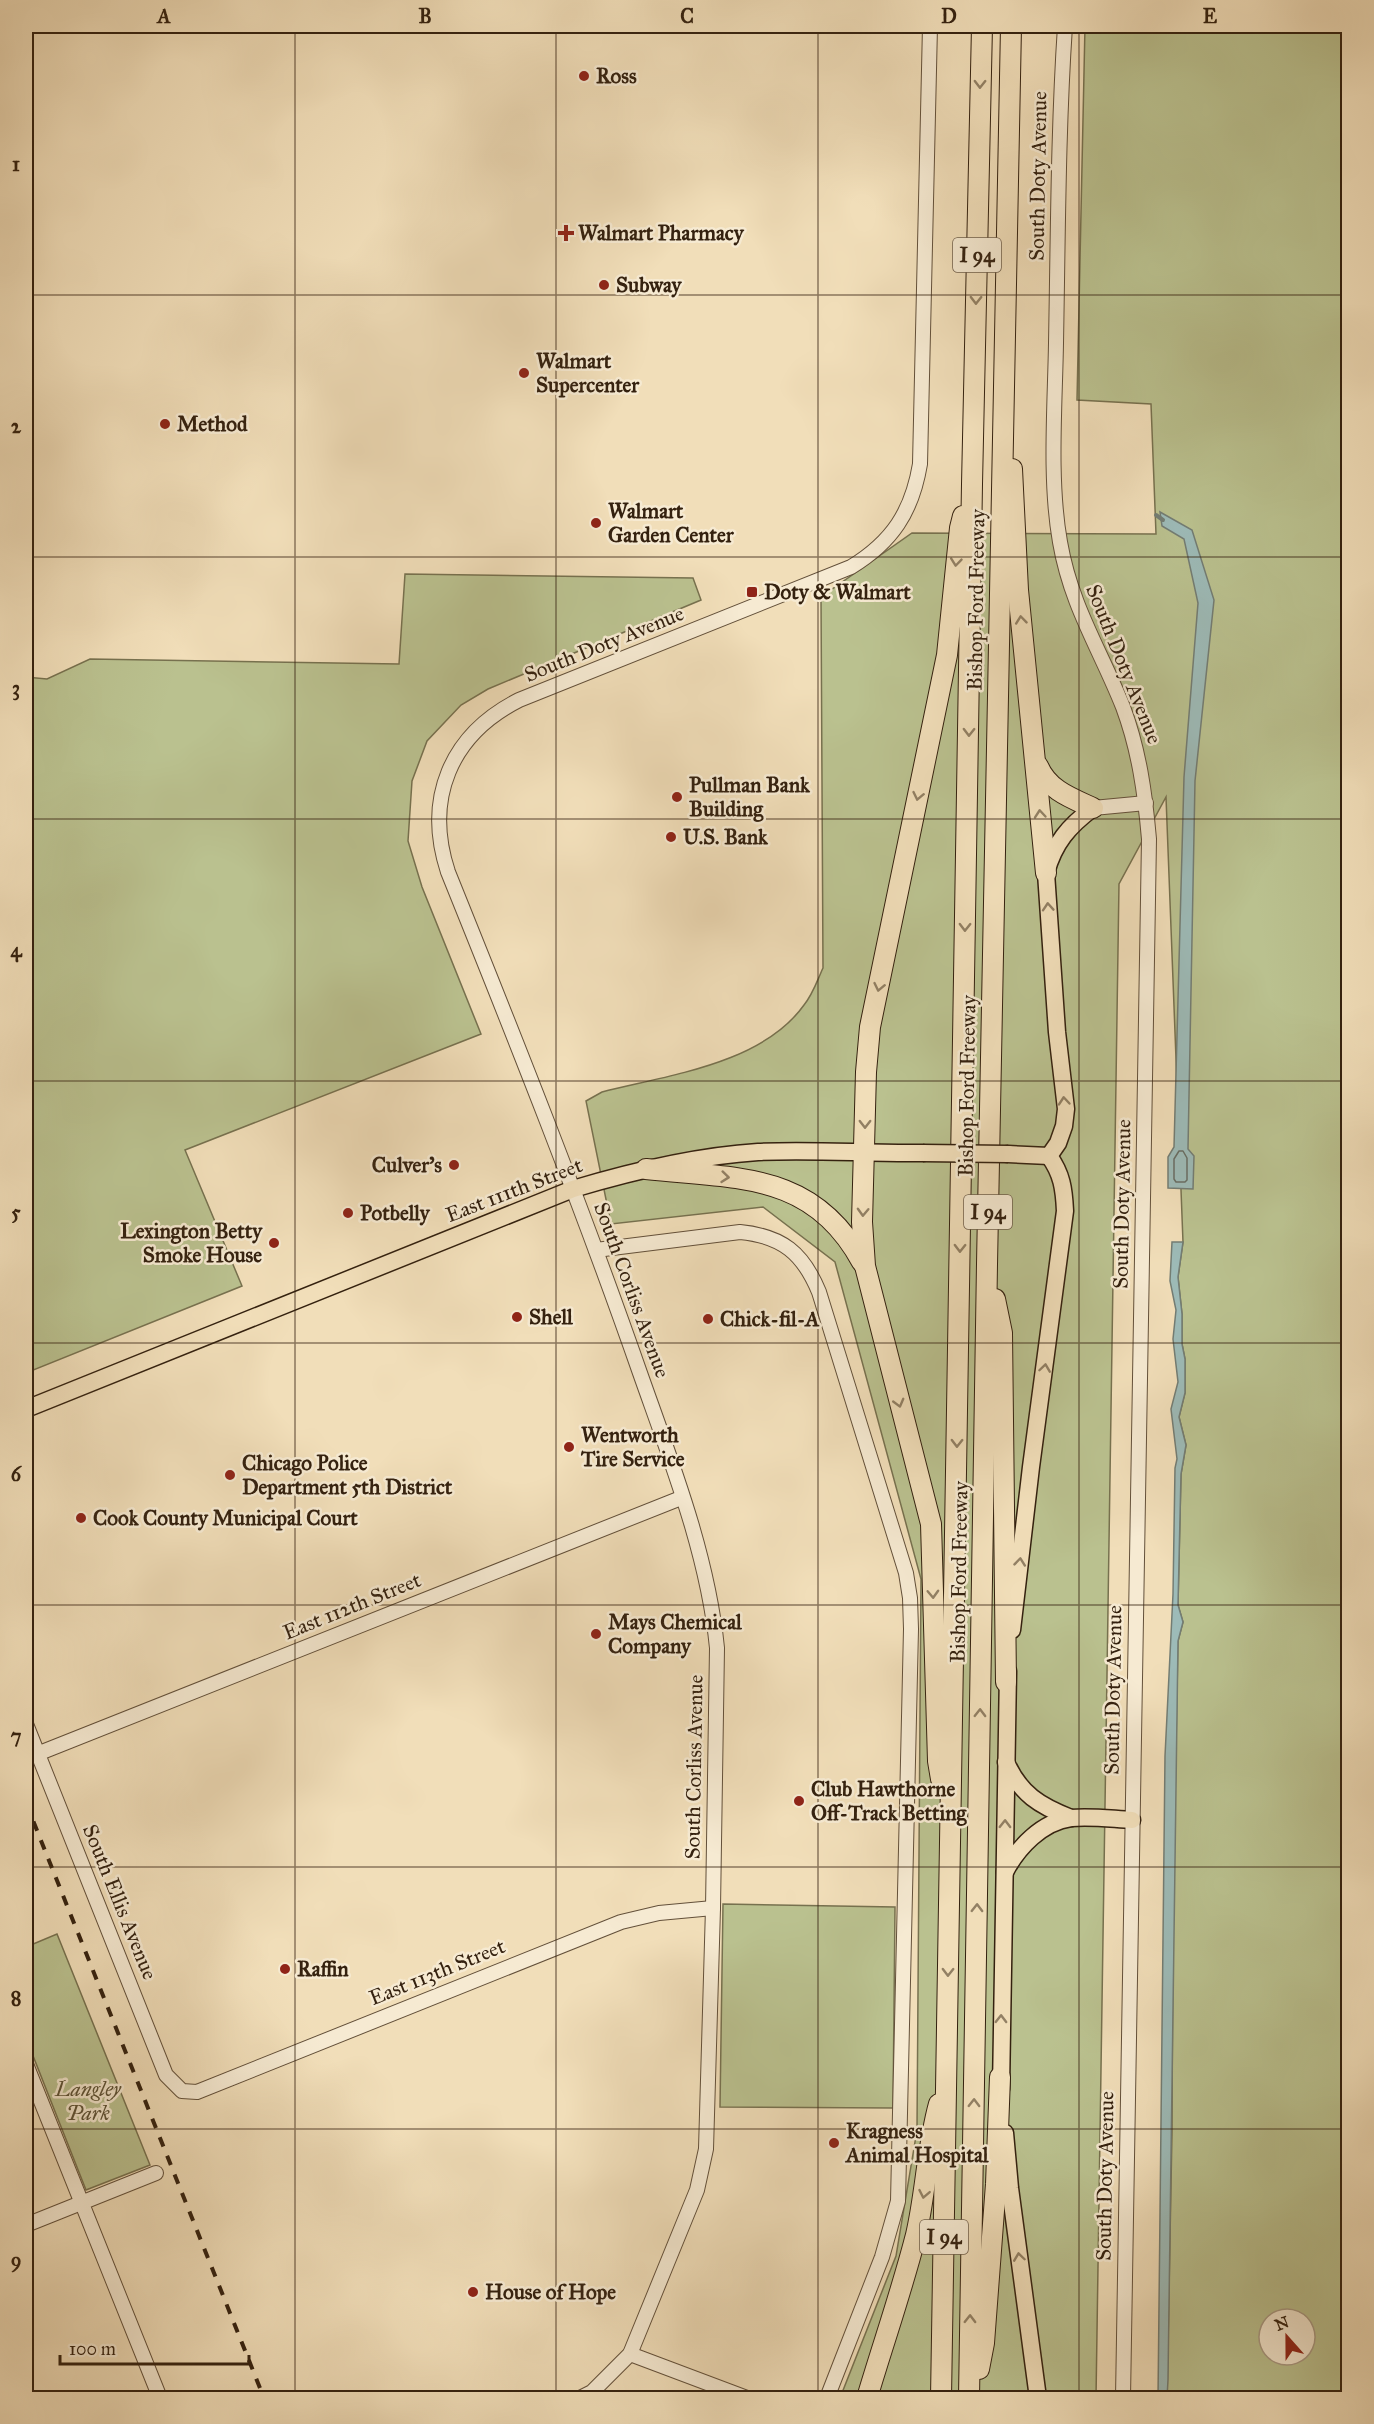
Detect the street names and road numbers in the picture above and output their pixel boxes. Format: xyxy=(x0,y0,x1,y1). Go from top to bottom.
street label: South Doty Avenue xyxy=(1024,91,1052,261)
road number: I 94 xyxy=(953,238,1001,272)
street label: Bishop Ford Freeway xyxy=(961,508,991,691)
street label: South Doty Avenue xyxy=(1080,580,1168,748)
street label: South Doty Avenue xyxy=(520,600,688,688)
street label: Bishop Ford Freeway xyxy=(952,994,982,1177)
street label: South Doty Avenue xyxy=(1108,1119,1136,1289)
street label: East 111th Street xyxy=(442,1152,586,1228)
road number: I 94 xyxy=(964,1195,1012,1229)
street label: South Corliss Avenue xyxy=(588,1199,676,1381)
street label: Bishop Ford Freeway xyxy=(944,1480,974,1663)
street label: East 112th Street xyxy=(279,1566,425,1645)
street label: South Doty Avenue xyxy=(1099,1605,1127,1775)
street label: South Corliss Avenue xyxy=(679,1674,709,1860)
street label: South Ellis Avenue xyxy=(77,1821,163,1984)
street label: East 113th Street xyxy=(365,1933,509,2011)
street label: South Doty Avenue xyxy=(1091,2091,1119,2261)
road number: I 94 xyxy=(920,2220,968,2254)

